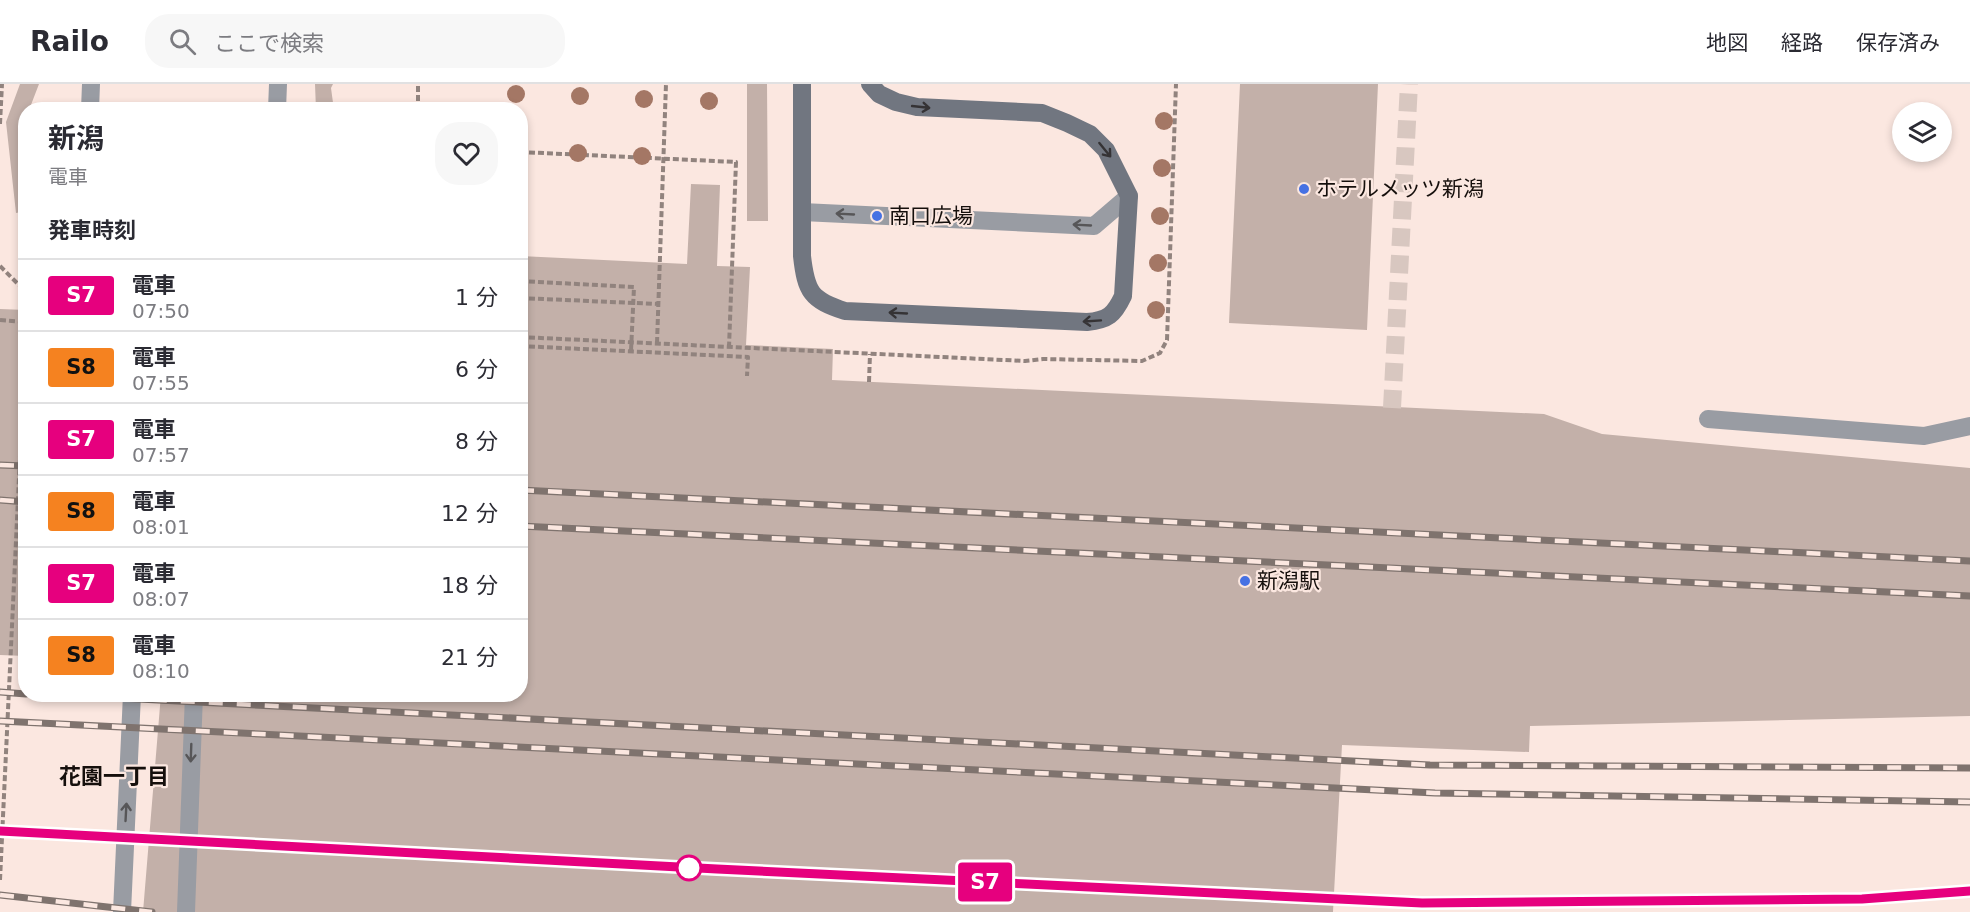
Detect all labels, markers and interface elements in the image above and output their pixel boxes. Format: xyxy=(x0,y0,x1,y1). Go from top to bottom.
search box xyxy=(145,14,565,68)
text: Railo xyxy=(30,25,109,58)
icon: search xyxy=(166,25,199,58)
text: ここで検索 xyxy=(214,31,324,56)
text: 地図 xyxy=(1706,31,1748,55)
text: 経路 xyxy=(1781,31,1823,55)
text: 保存済み xyxy=(1856,31,1940,55)
one-way arrow xyxy=(911,102,931,113)
map controls xyxy=(1892,102,1952,162)
button: layers xyxy=(1892,102,1952,162)
text: 新潟 xyxy=(48,122,104,155)
button: heart xyxy=(435,122,498,185)
one-way arrow xyxy=(1098,142,1111,158)
text: 電車 xyxy=(48,165,88,189)
place label: ホテルメッツ新潟 xyxy=(1316,177,1484,201)
marker: ホテルメッツ新潟 xyxy=(1297,182,1311,196)
place label: 南口広場 xyxy=(889,204,973,228)
one-way arrow xyxy=(836,208,856,219)
marker: 南口広場 xyxy=(870,209,884,223)
text: 発車時刻 xyxy=(48,218,136,243)
one-way arrow xyxy=(1072,220,1092,231)
text: 電車 xyxy=(132,273,176,298)
text: S7 xyxy=(66,283,96,307)
text: 1 分 xyxy=(455,285,498,310)
text: 07:50 xyxy=(132,299,190,323)
one-way arrow xyxy=(888,308,908,319)
one-way arrow xyxy=(1083,316,1103,327)
text: 電車 xyxy=(132,345,176,370)
text: S8 xyxy=(66,355,96,379)
text: 6 分 xyxy=(455,357,498,382)
text: 07:55 xyxy=(132,371,190,395)
text: 電車 xyxy=(132,417,176,442)
text: S7 xyxy=(66,427,96,451)
text: 8 分 xyxy=(455,429,498,454)
text: 07:57 xyxy=(132,443,190,467)
text: 電車 xyxy=(132,489,176,514)
text: S8 xyxy=(66,499,96,523)
text: 12 分 xyxy=(441,501,498,526)
text: 08:01 xyxy=(132,515,190,539)
text: 電車 xyxy=(132,561,176,586)
place label: 新潟駅 xyxy=(1257,569,1320,593)
text: S7 xyxy=(66,571,96,595)
text: 18 分 xyxy=(441,573,498,598)
marker: 新潟駅 xyxy=(1238,574,1252,588)
text: 08:07 xyxy=(132,587,190,611)
text: 電車 xyxy=(132,633,176,658)
text: S8 xyxy=(66,643,96,667)
text: 21 分 xyxy=(441,645,498,670)
text: 08:10 xyxy=(132,659,190,683)
one-way arrow xyxy=(186,742,197,762)
district label: 花園一丁目 xyxy=(59,764,169,789)
one-way arrow xyxy=(121,802,132,822)
unlabelled marker xyxy=(676,855,702,881)
line badge: S7 xyxy=(958,862,1012,902)
text: S7 xyxy=(970,870,1000,894)

